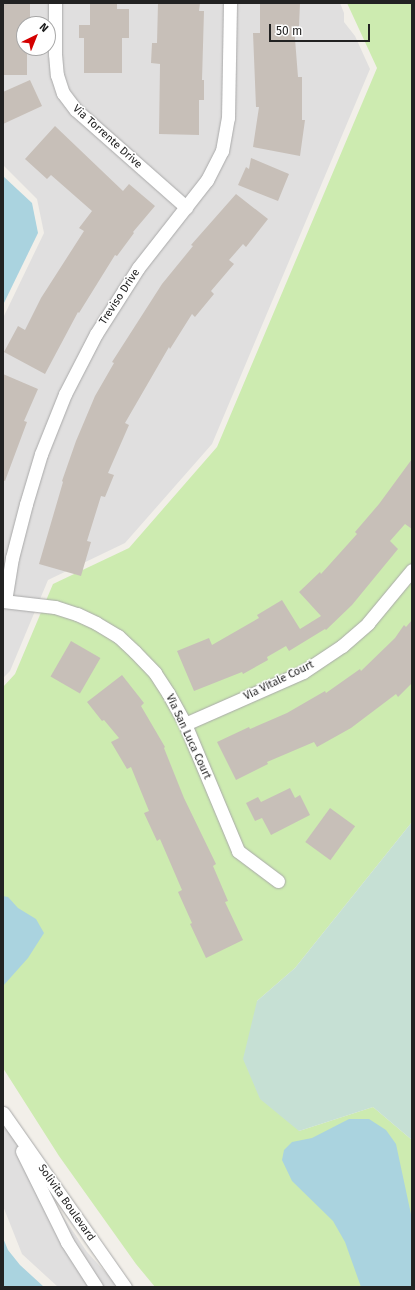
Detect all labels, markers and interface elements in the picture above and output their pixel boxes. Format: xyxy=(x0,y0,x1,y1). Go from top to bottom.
north arrow xyxy=(16,16,56,56)
scale bar xyxy=(271,16,372,42)
text: N xyxy=(37,20,51,35)
text: 50 m xyxy=(276,24,302,38)
street label: Via Torrente Drive xyxy=(70,102,144,172)
street label: Treviso Drive xyxy=(97,267,143,327)
street label: Via Vitale Court xyxy=(242,658,316,704)
street label: Via San Luca Court xyxy=(163,692,213,782)
street label: Solivita Boulevard xyxy=(35,1162,97,1244)

